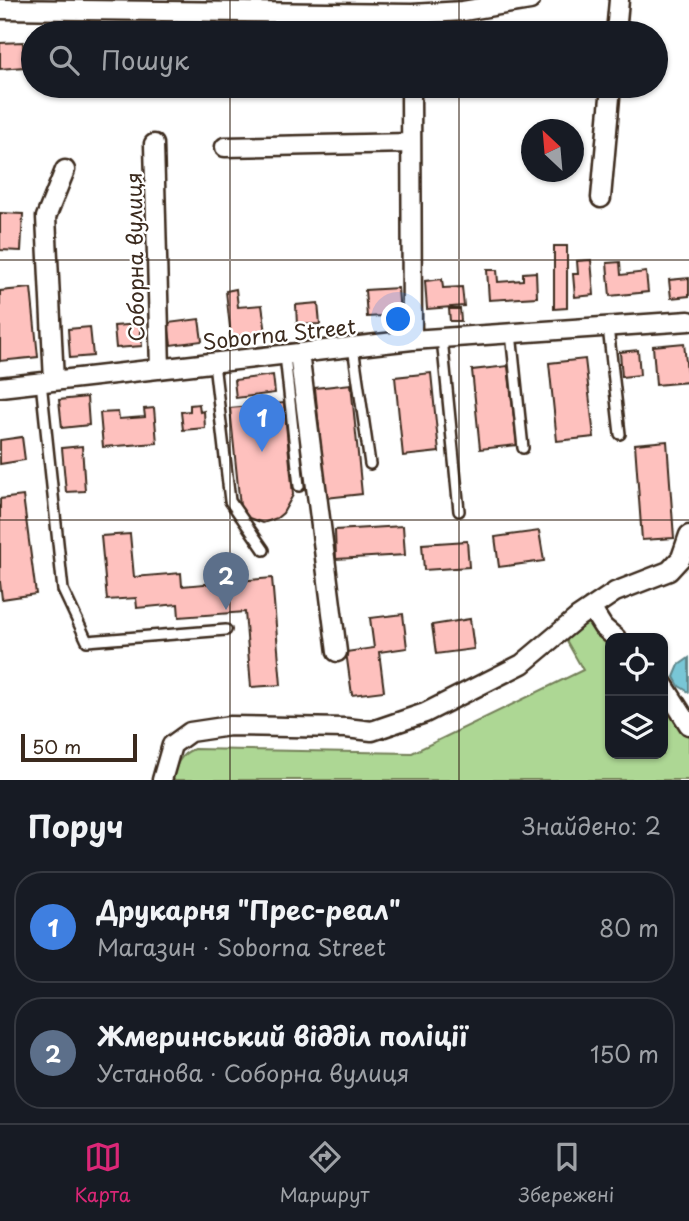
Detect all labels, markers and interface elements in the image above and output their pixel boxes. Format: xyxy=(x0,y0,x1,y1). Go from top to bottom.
search box xyxy=(21,21,668,98)
text: Пошук xyxy=(101,40,189,79)
icon: search xyxy=(45,41,83,79)
north arrow xyxy=(521,119,584,182)
street label: Соборна вулиця xyxy=(117,172,151,342)
your location xyxy=(381,302,415,336)
street label: Soborna Street xyxy=(201,309,357,357)
pin: 1 xyxy=(239,394,285,452)
pin: 2 xyxy=(203,552,249,610)
map controls xyxy=(605,633,668,759)
button: locate xyxy=(605,633,668,696)
button: layers xyxy=(605,696,668,759)
scale bar xyxy=(21,731,136,763)
text: 50 m xyxy=(32,732,81,760)
text: Поруч xyxy=(28,803,123,848)
text: Знайдено: 2 xyxy=(522,808,661,843)
text: Друкарня "Прес-реал" xyxy=(97,890,401,929)
text: 1 xyxy=(48,910,59,945)
text: 80 m xyxy=(599,910,659,945)
text: Магазин · Soborna Street xyxy=(97,929,386,964)
text: Жмеринський відділ поліції xyxy=(97,1016,467,1055)
text: 2 xyxy=(45,1036,61,1071)
text: 150 m xyxy=(590,1036,659,1071)
text: Установа · Соборна вулиця xyxy=(97,1055,410,1090)
tab: Карта xyxy=(75,1138,130,1208)
tab: Маршрут xyxy=(280,1138,370,1208)
tab: Збережені xyxy=(519,1138,614,1208)

